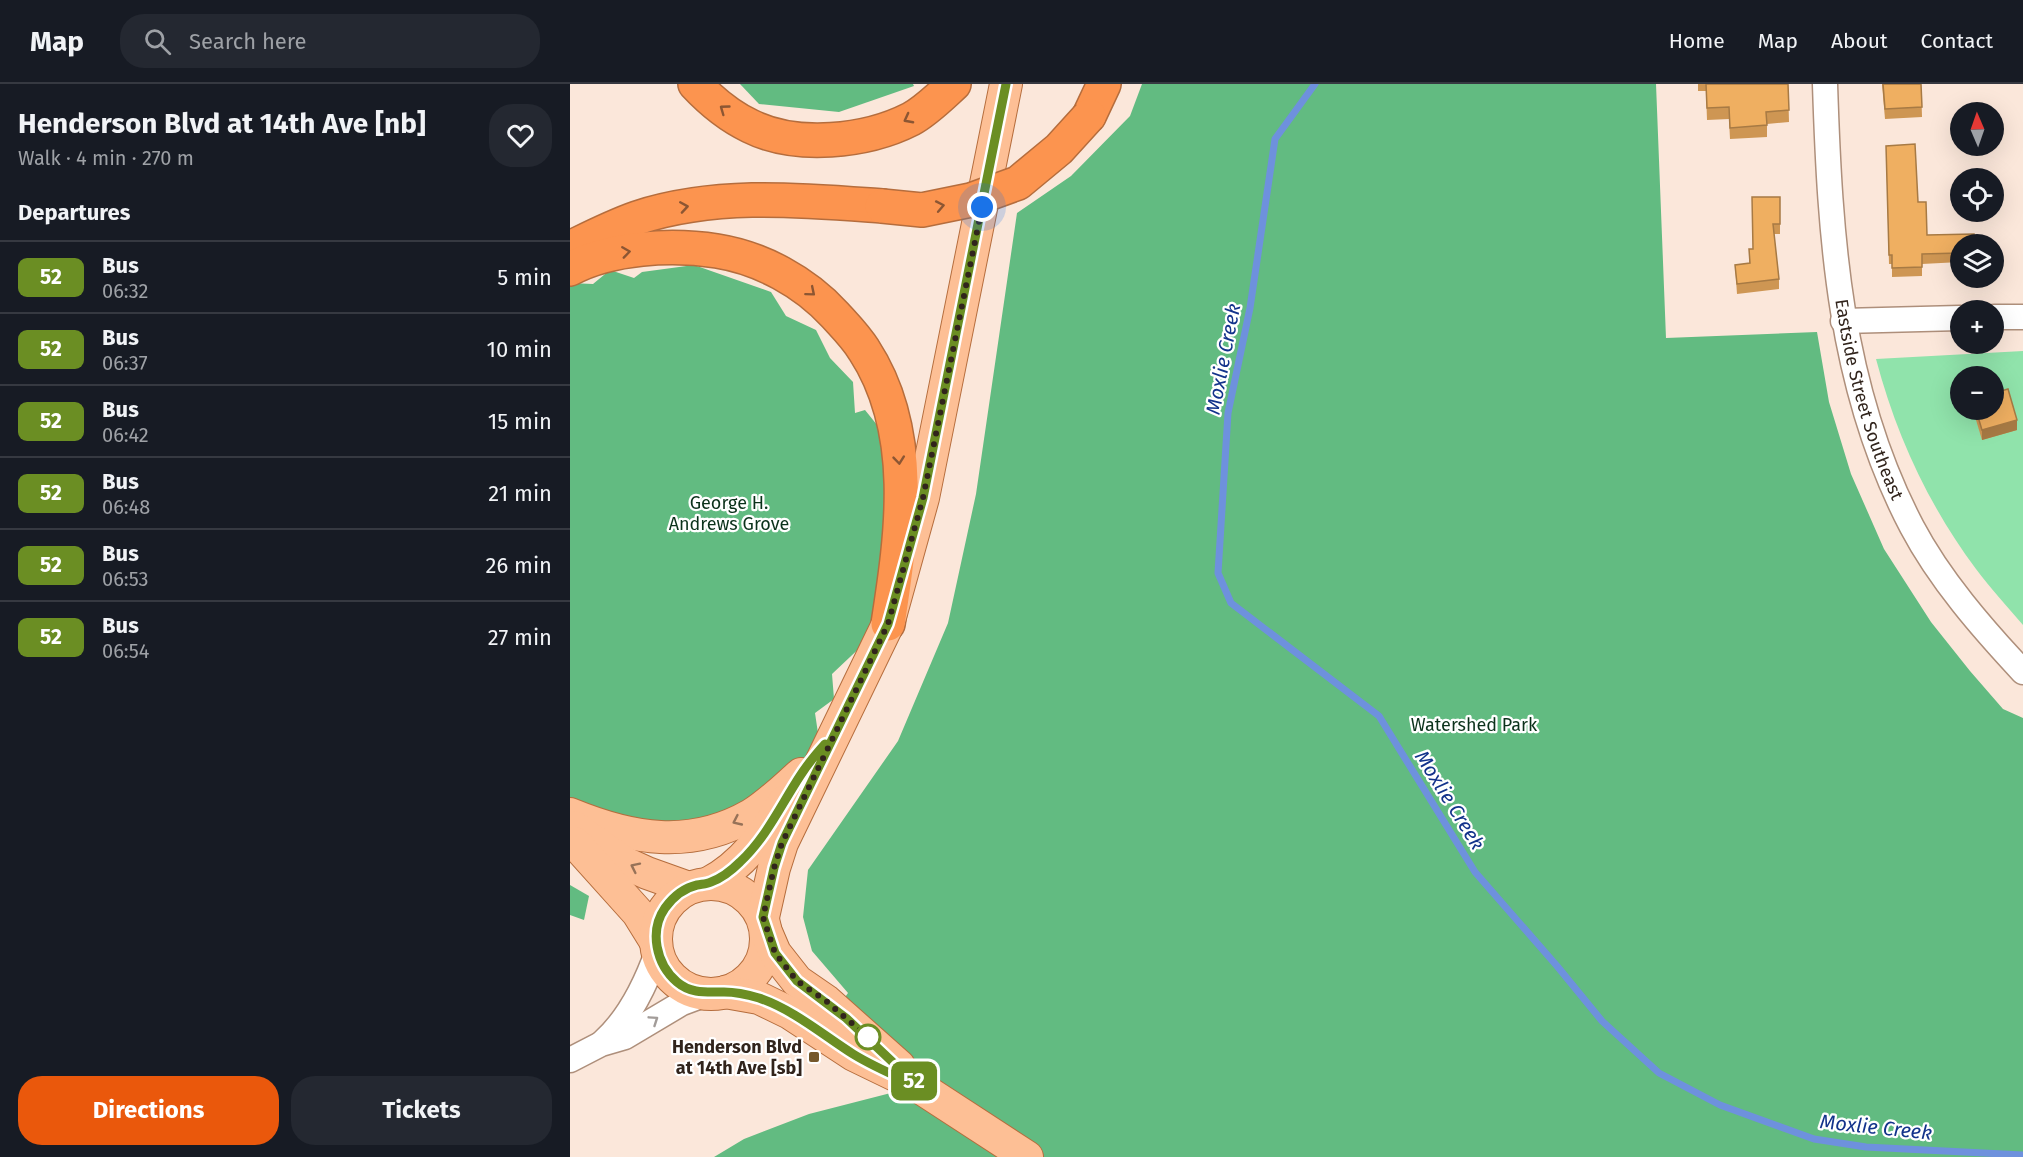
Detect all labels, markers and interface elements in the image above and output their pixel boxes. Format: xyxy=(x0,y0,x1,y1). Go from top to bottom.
search box xyxy=(120,14,540,68)
text: Map xyxy=(30,25,84,58)
icon: search xyxy=(141,25,174,58)
text: Search here xyxy=(189,28,307,55)
text: Home xyxy=(1669,28,1725,54)
text: Map xyxy=(1758,28,1798,54)
text: About xyxy=(1831,28,1888,54)
text: Contact xyxy=(1921,28,1993,54)
north arrow xyxy=(1950,102,2004,156)
map controls xyxy=(1950,102,2004,420)
button: heart xyxy=(489,104,552,167)
one-way arrow xyxy=(719,105,730,116)
text: Henderson Blvd at 14th Ave [nb] xyxy=(18,107,426,140)
one-way arrow xyxy=(903,112,914,124)
text: Walk · 4 min · 270 m xyxy=(18,146,194,170)
button: locate xyxy=(1950,168,2004,222)
your location xyxy=(967,192,997,222)
text: Departures xyxy=(18,199,130,226)
one-way arrow xyxy=(934,200,944,213)
one-way arrow xyxy=(679,202,689,214)
button: layers xyxy=(1950,234,2004,288)
one-way arrow xyxy=(621,247,631,259)
text: Bus xyxy=(102,252,139,279)
text: 52 xyxy=(40,264,62,290)
text: 5 min xyxy=(497,264,552,291)
text: 06:32 xyxy=(102,279,148,303)
one-way arrow xyxy=(804,285,815,296)
street label: Eastside Street Southeast xyxy=(1830,297,1908,504)
button: + xyxy=(1950,300,2004,354)
water label: Moxlie Creek xyxy=(1200,301,1246,417)
text: Bus xyxy=(102,324,139,351)
text: 52 xyxy=(40,336,62,362)
text: 10 min xyxy=(486,336,552,363)
text: 06:37 xyxy=(102,351,148,375)
button: − xyxy=(1950,366,2004,420)
text: Bus xyxy=(102,396,139,423)
text: 52 xyxy=(40,408,62,434)
text: 15 min xyxy=(488,408,552,435)
text: 06:42 xyxy=(102,423,149,447)
one-way arrow xyxy=(892,455,905,464)
text: Bus xyxy=(102,468,139,495)
text: 52 xyxy=(40,480,62,506)
text: 21 min xyxy=(488,480,552,507)
park label: George H. Andrews Grove xyxy=(669,492,789,535)
text: 06:48 xyxy=(102,495,150,519)
text: Bus xyxy=(102,540,139,567)
text: 52 xyxy=(40,552,62,578)
text: 26 min xyxy=(486,552,552,579)
text: 06:53 xyxy=(102,567,149,591)
text: Bus xyxy=(102,612,139,639)
text: 52 xyxy=(40,624,62,650)
text: 27 min xyxy=(488,624,552,651)
text: 06:54 xyxy=(102,639,149,663)
park label: Watershed Park xyxy=(1411,714,1538,736)
water label: Moxlie Creek xyxy=(1410,746,1490,854)
one-way arrow xyxy=(733,814,744,826)
one-way arrow xyxy=(630,863,641,875)
one-way arrow xyxy=(648,1016,659,1027)
unlabelled marker xyxy=(855,1024,881,1050)
place label: Henderson Blvd at 14th Ave [sb] xyxy=(672,1036,802,1079)
marker: Henderson Blvd at 14th Ave [sb] xyxy=(807,1050,821,1064)
line badge: 52 xyxy=(887,1062,941,1100)
text: 52 xyxy=(903,1068,925,1094)
button: Directions xyxy=(18,1076,279,1145)
button: Tickets xyxy=(291,1076,552,1145)
water label: Moxlie Creek xyxy=(1819,1109,1933,1145)

